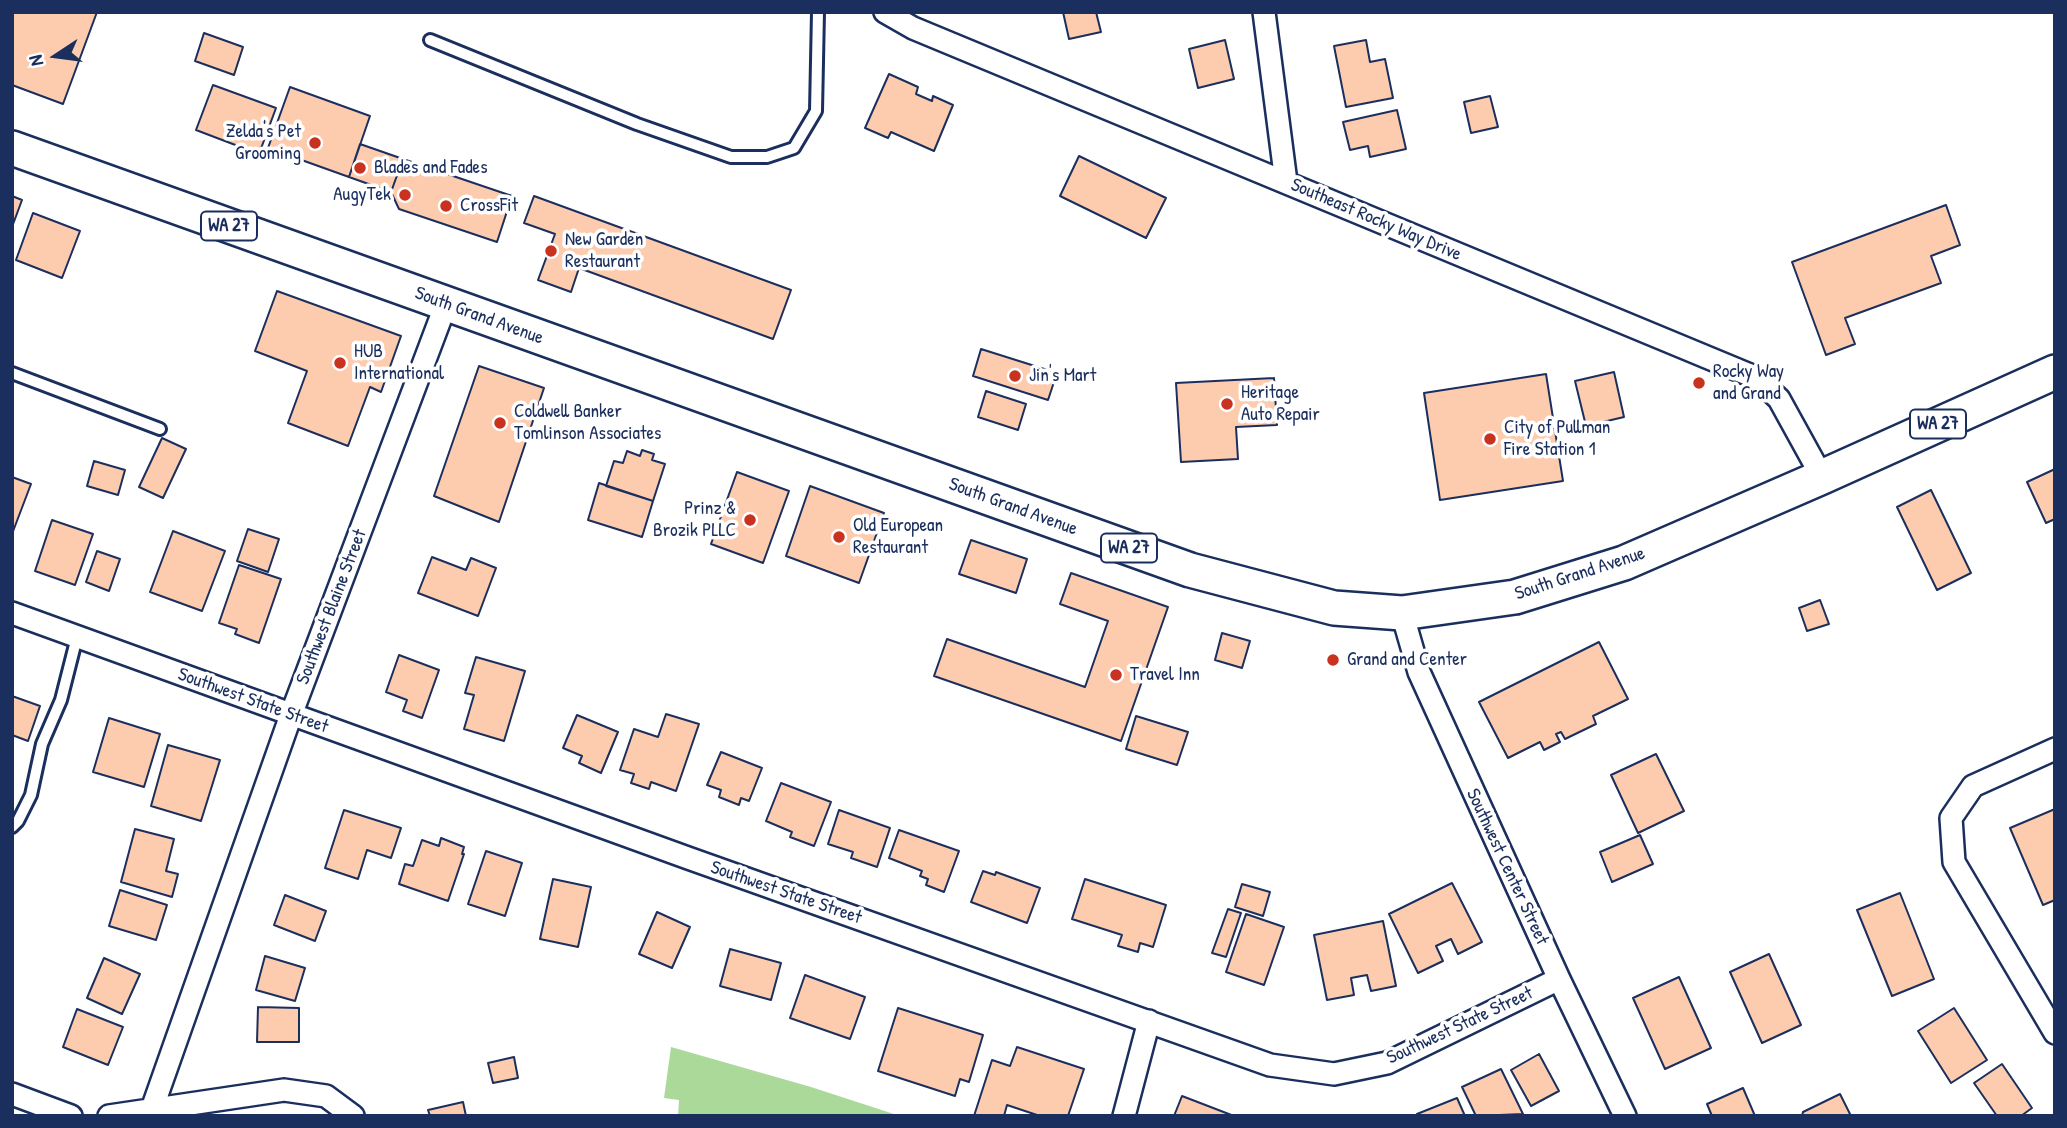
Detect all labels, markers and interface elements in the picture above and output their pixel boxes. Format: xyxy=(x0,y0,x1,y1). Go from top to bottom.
north arrow xyxy=(21,21,91,91)
text: N xyxy=(22,53,49,69)
place label: Zelda's Pet Grooming xyxy=(226,121,301,165)
marker: Zelda's Pet Grooming xyxy=(307,135,323,151)
place label: Blades and Fades xyxy=(374,157,487,179)
marker: Blades and Fades xyxy=(352,160,368,176)
street label: Southeast Rocky Way Drive xyxy=(1287,174,1465,266)
place label: AugyTek xyxy=(333,184,391,206)
marker: AugyTek xyxy=(397,187,413,203)
place label: CrossFit xyxy=(460,195,518,217)
marker: CrossFit xyxy=(438,198,454,214)
road number: WA 27 xyxy=(201,211,257,240)
place label: New Garden Restaurant xyxy=(565,229,643,273)
marker: New Garden Restaurant xyxy=(543,243,559,259)
street label: South Grand Avenue xyxy=(412,282,546,350)
place label: HUB International xyxy=(354,341,444,385)
marker: HUB International xyxy=(332,355,348,371)
place label: Rocky Way and Grand xyxy=(1713,361,1784,405)
place label: Jin's Mart xyxy=(1029,365,1096,387)
marker: Jin's Mart xyxy=(1007,368,1023,384)
marker: Rocky Way and Grand xyxy=(1691,375,1707,391)
place label: Heritage Auto Repair xyxy=(1241,382,1320,426)
marker: Heritage Auto Repair xyxy=(1219,396,1235,412)
place label: Coldwell Banker Tomlinson Associates xyxy=(514,401,661,445)
road number: WA 27 xyxy=(1910,410,1966,438)
marker: Coldwell Banker Tomlinson Associates xyxy=(492,415,508,431)
place label: City of Pullman Fire Station 1 xyxy=(1504,417,1610,461)
marker: City of Pullman Fire Station 1 xyxy=(1482,431,1498,447)
street label: South Grand Avenue xyxy=(946,473,1080,541)
place label: Prinz & Brozik PLLC xyxy=(653,498,736,542)
marker: Prinz & Brozik PLLC xyxy=(742,512,758,528)
place label: Old European Restaurant xyxy=(853,515,943,559)
street label: Southwest Blaine Street xyxy=(292,526,372,688)
marker: Old European Restaurant xyxy=(831,529,847,545)
road number: WA 27 xyxy=(1101,534,1157,562)
street label: South Grand Avenue xyxy=(1512,542,1648,606)
place label: Grand and Center xyxy=(1347,649,1467,671)
marker: Grand and Center xyxy=(1325,652,1341,668)
street label: Southwest State Street xyxy=(175,663,331,739)
place label: Travel Inn xyxy=(1130,664,1200,686)
marker: Travel Inn xyxy=(1108,667,1124,683)
street label: Southwest Center Street xyxy=(1461,785,1553,949)
street label: Southwest State Street xyxy=(707,856,865,930)
street label: Southwest State Street xyxy=(1383,982,1537,1070)

